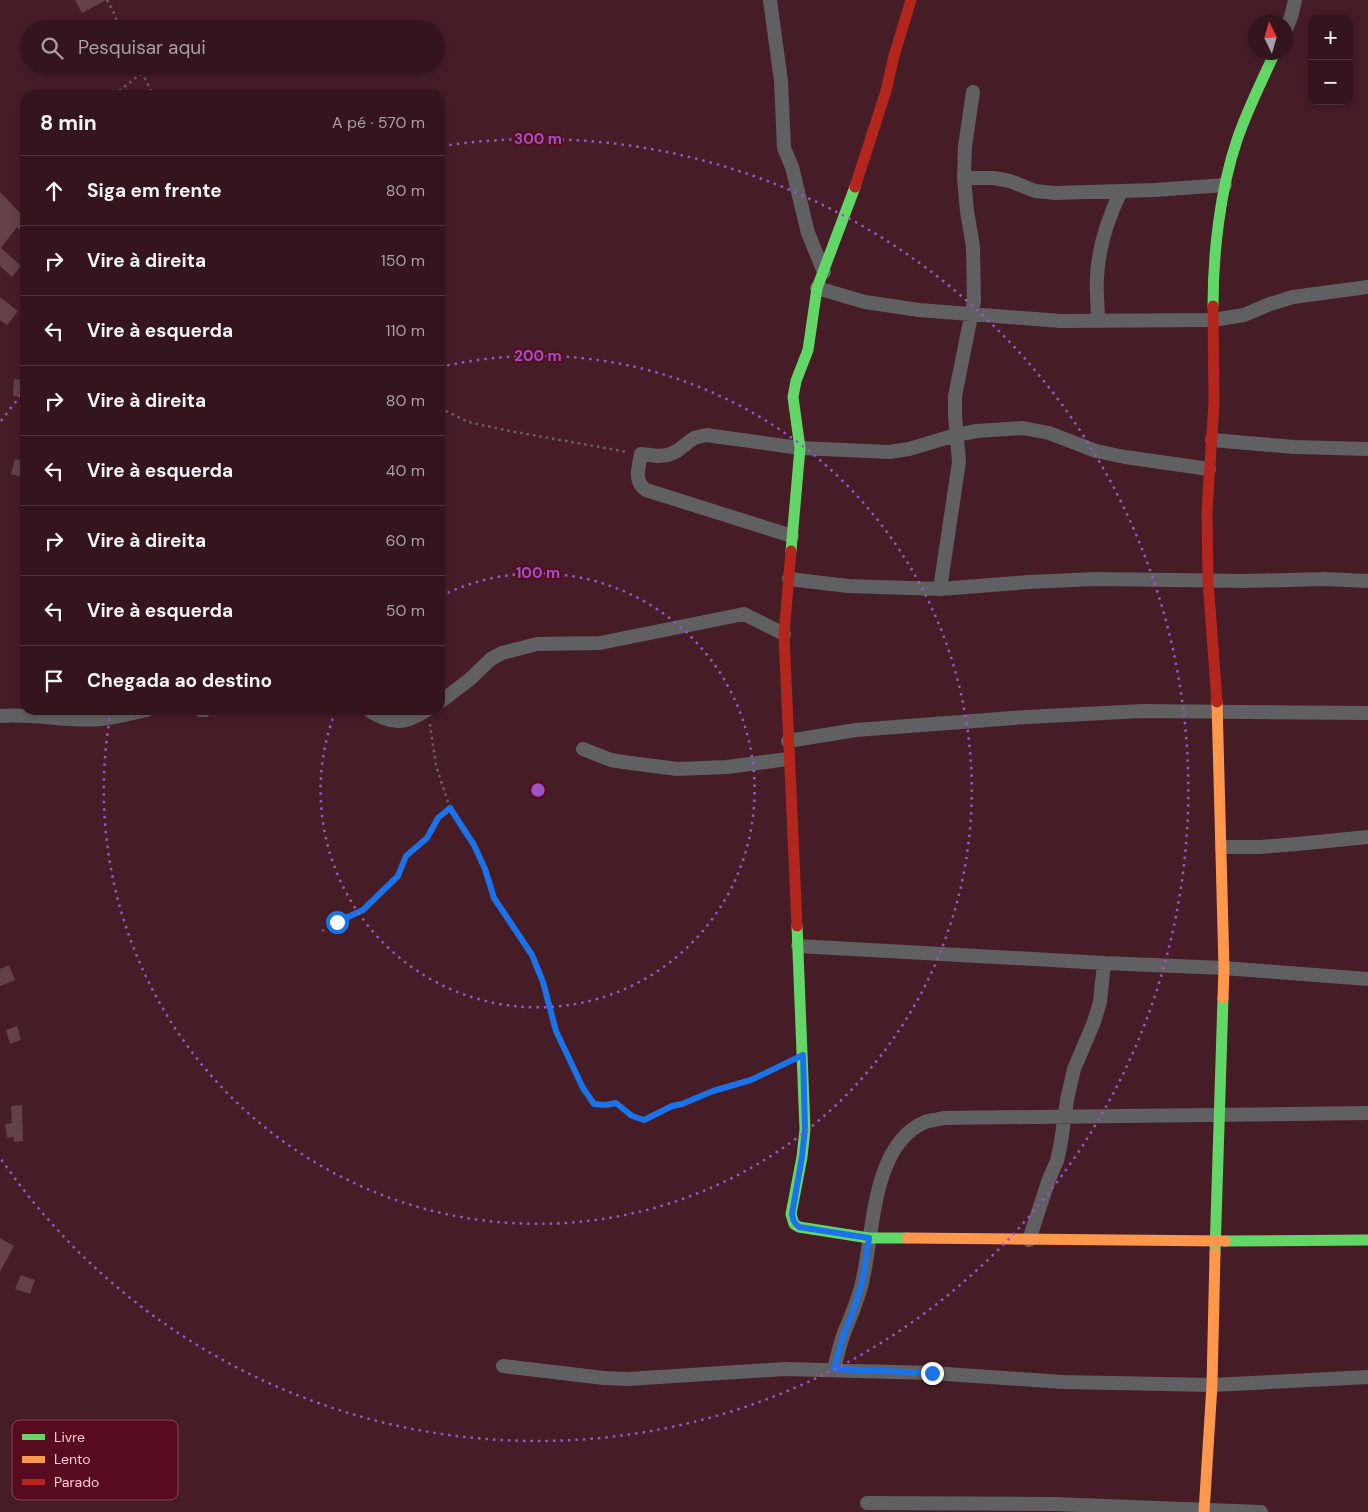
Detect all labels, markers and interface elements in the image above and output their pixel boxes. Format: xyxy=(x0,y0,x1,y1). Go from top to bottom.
north arrow xyxy=(1248,15,1293,60)
map controls xyxy=(1308,15,1353,105)
button: + xyxy=(1308,15,1353,60)
search box xyxy=(20,20,445,75)
icon: search xyxy=(38,34,66,62)
text: Pesquisar aqui xyxy=(78,35,206,60)
button: − xyxy=(1308,60,1353,105)
text: 8 min xyxy=(40,109,97,137)
text: A pé · 570 m xyxy=(332,112,425,133)
text: 300 m xyxy=(514,129,562,149)
icon: ahead xyxy=(40,177,68,205)
text: Siga em frente xyxy=(87,178,222,203)
text: 80 m xyxy=(386,180,425,201)
icon: right xyxy=(40,247,68,275)
text: Vire à direita xyxy=(87,248,206,273)
text: 150 m xyxy=(381,250,425,271)
icon: left xyxy=(40,317,68,345)
text: Vire à esquerda xyxy=(87,318,233,343)
text: 110 m xyxy=(386,320,425,341)
text: 200 m xyxy=(514,346,562,366)
icon: right xyxy=(40,387,68,415)
text: Vire à direita xyxy=(87,388,206,413)
text: 80 m xyxy=(386,390,425,411)
icon: left xyxy=(40,457,68,485)
text: Vire à esquerda xyxy=(87,458,233,483)
text: 40 m xyxy=(386,460,425,481)
icon: right xyxy=(40,527,68,555)
text: Vire à direita xyxy=(87,528,206,553)
text: 60 m xyxy=(385,530,425,551)
text: 100 m xyxy=(516,563,560,583)
icon: left xyxy=(40,597,68,625)
text: Vire à esquerda xyxy=(87,598,233,623)
text: 50 m xyxy=(386,600,425,621)
icon: arrive xyxy=(40,667,68,695)
text: Chegada ao destino xyxy=(87,668,272,693)
centre of rings xyxy=(529,781,547,799)
route start xyxy=(326,911,349,934)
route end xyxy=(921,1362,944,1385)
legend xyxy=(12,1420,178,1500)
text: Livre xyxy=(54,1428,85,1446)
text: Lento xyxy=(54,1450,91,1468)
text: Parado xyxy=(54,1473,99,1491)

